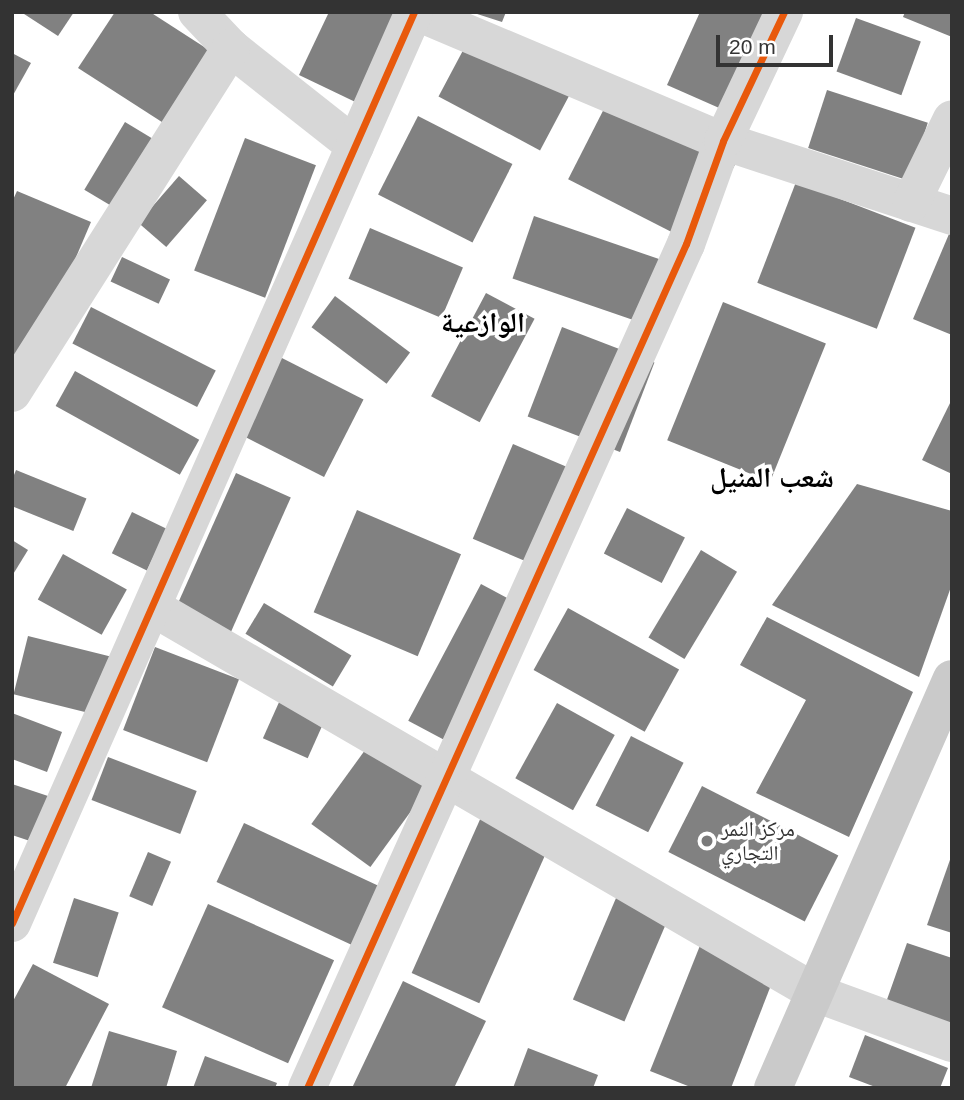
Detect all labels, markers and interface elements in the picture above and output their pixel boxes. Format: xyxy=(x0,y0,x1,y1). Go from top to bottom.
scale bar xyxy=(719,21,836,65)
text: 20 m xyxy=(729,35,776,58)
district label: الوازعية xyxy=(441,306,525,340)
district label: شعب المنيل xyxy=(710,461,834,495)
place label: مركز النمر التجاري xyxy=(721,816,795,866)
marker: مركز النمر التجاري xyxy=(699,833,715,849)

